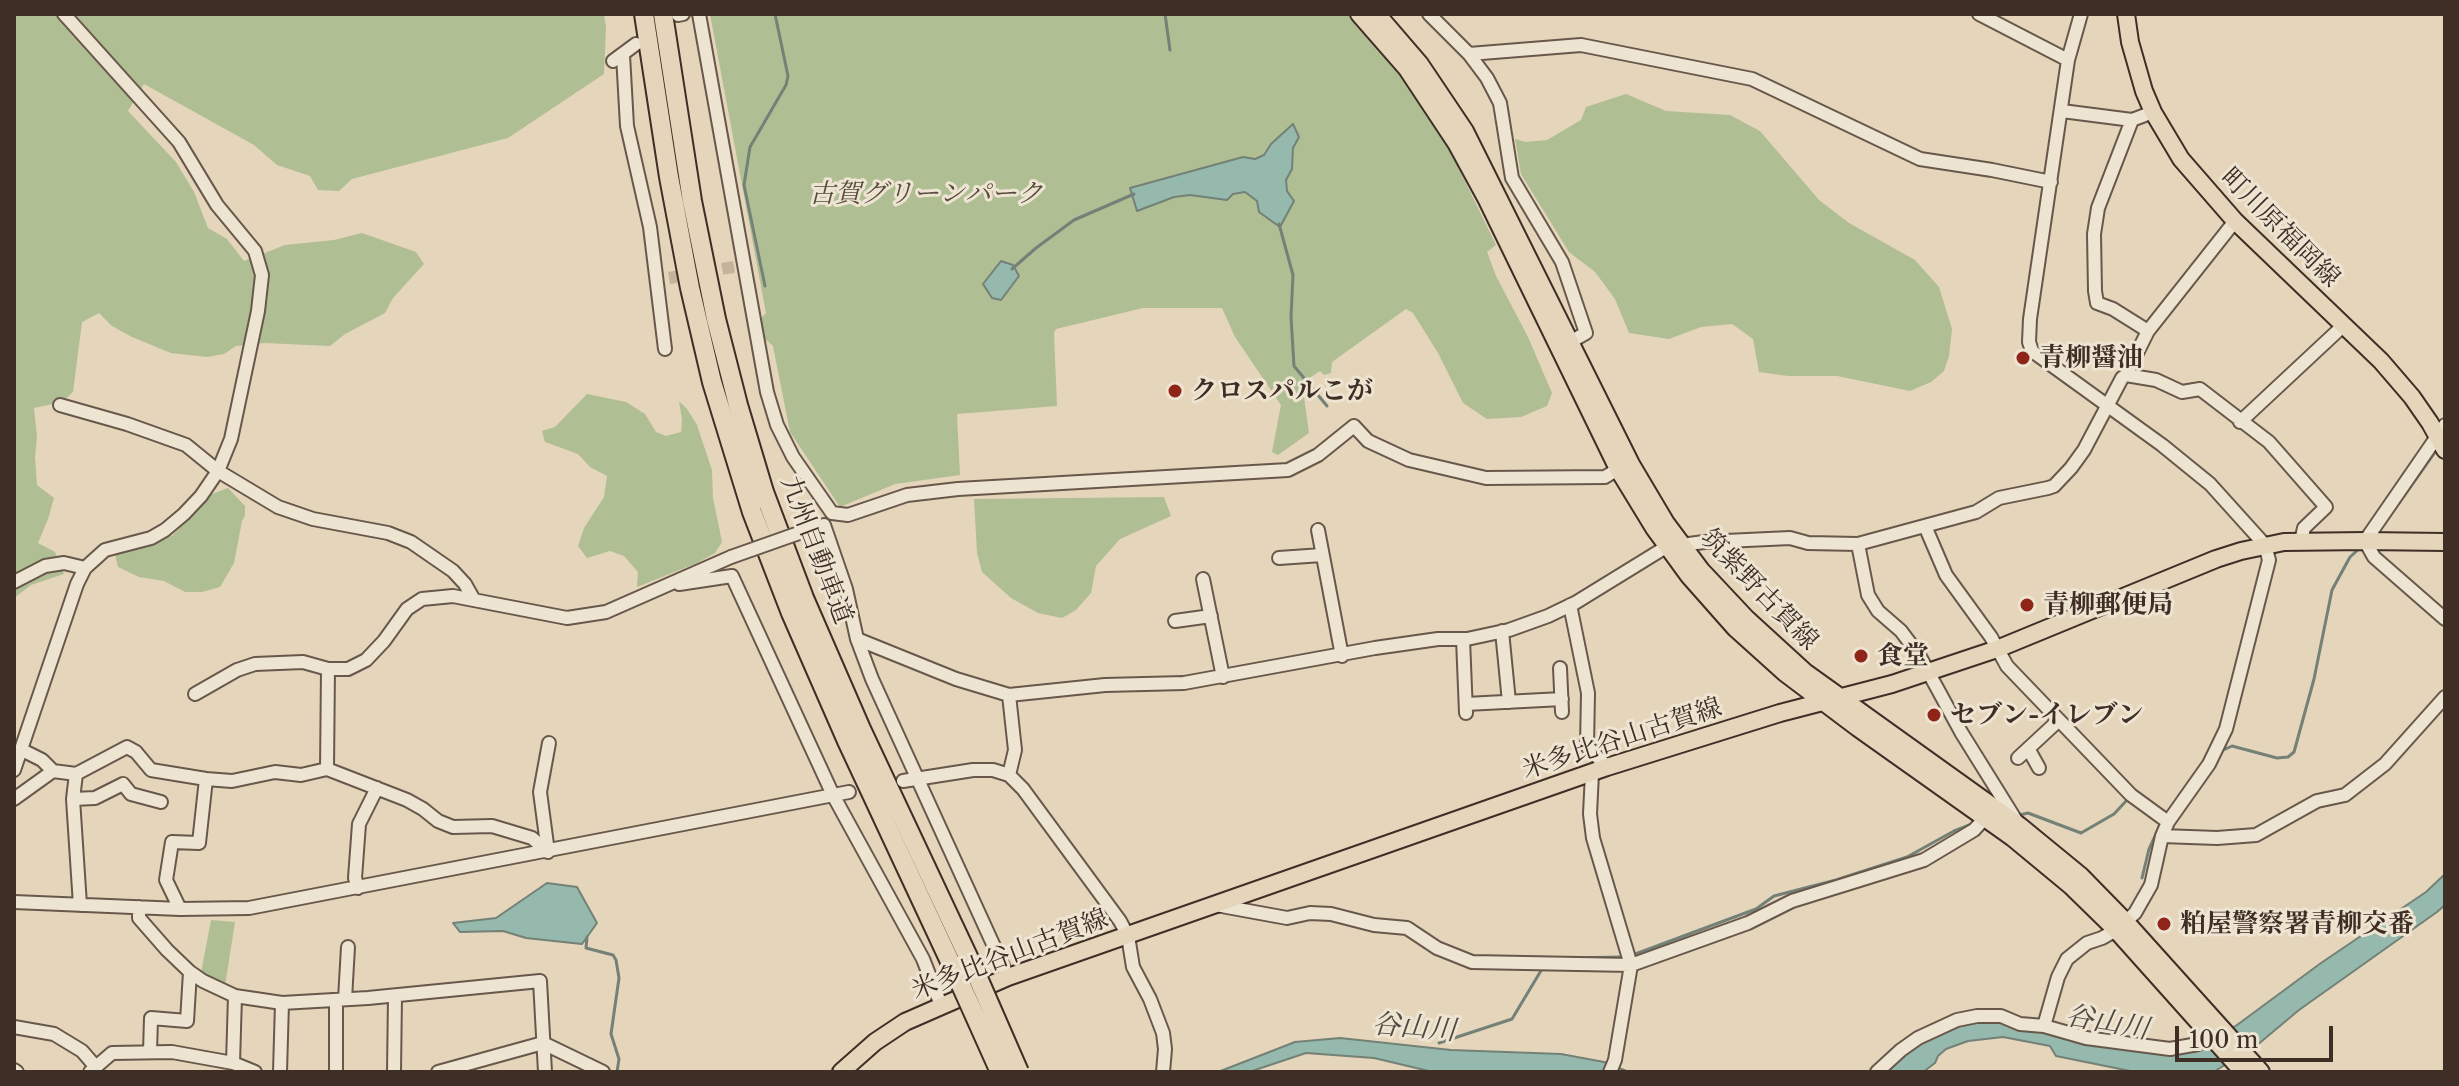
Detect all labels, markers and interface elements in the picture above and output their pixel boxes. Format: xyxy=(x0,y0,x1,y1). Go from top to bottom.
street label: 町川原福岡線 xyxy=(2214,162,2346,294)
park label: 古賀グリーンパーク xyxy=(809,178,1043,210)
place label: 青柳醤油 xyxy=(2039,342,2143,374)
marker: 青柳醤油 xyxy=(2014,349,2032,367)
place label: クロスパルこが xyxy=(1191,375,1373,407)
marker: クロスパルこが xyxy=(1166,382,1184,400)
street label: 九州自動車道 xyxy=(773,472,859,628)
street label: 筑紫野古賀線 xyxy=(1694,523,1824,657)
place label: 青柳郵便局 xyxy=(2043,589,2173,621)
marker: 青柳郵便局 xyxy=(2018,596,2036,614)
place label: 食堂 xyxy=(1877,640,1929,672)
marker: 食堂 xyxy=(1852,647,1870,665)
street label: 米多比谷山古賀線 xyxy=(1518,692,1726,786)
place label: セブン-イレブン xyxy=(1950,699,2143,731)
marker: セブン-イレブン xyxy=(1925,706,1943,724)
street label: 米多比谷山古賀線 xyxy=(907,903,1113,1007)
place label: 粕屋警察署青柳交番 xyxy=(2180,908,2414,940)
marker: 粕屋警察署青柳交番 xyxy=(2155,915,2173,933)
water label: 谷山川 xyxy=(2063,999,2151,1047)
water label: 谷山川 xyxy=(1371,1008,1457,1048)
scale bar xyxy=(2179,1010,2337,1060)
text: 100 m xyxy=(2189,1025,2258,1054)

